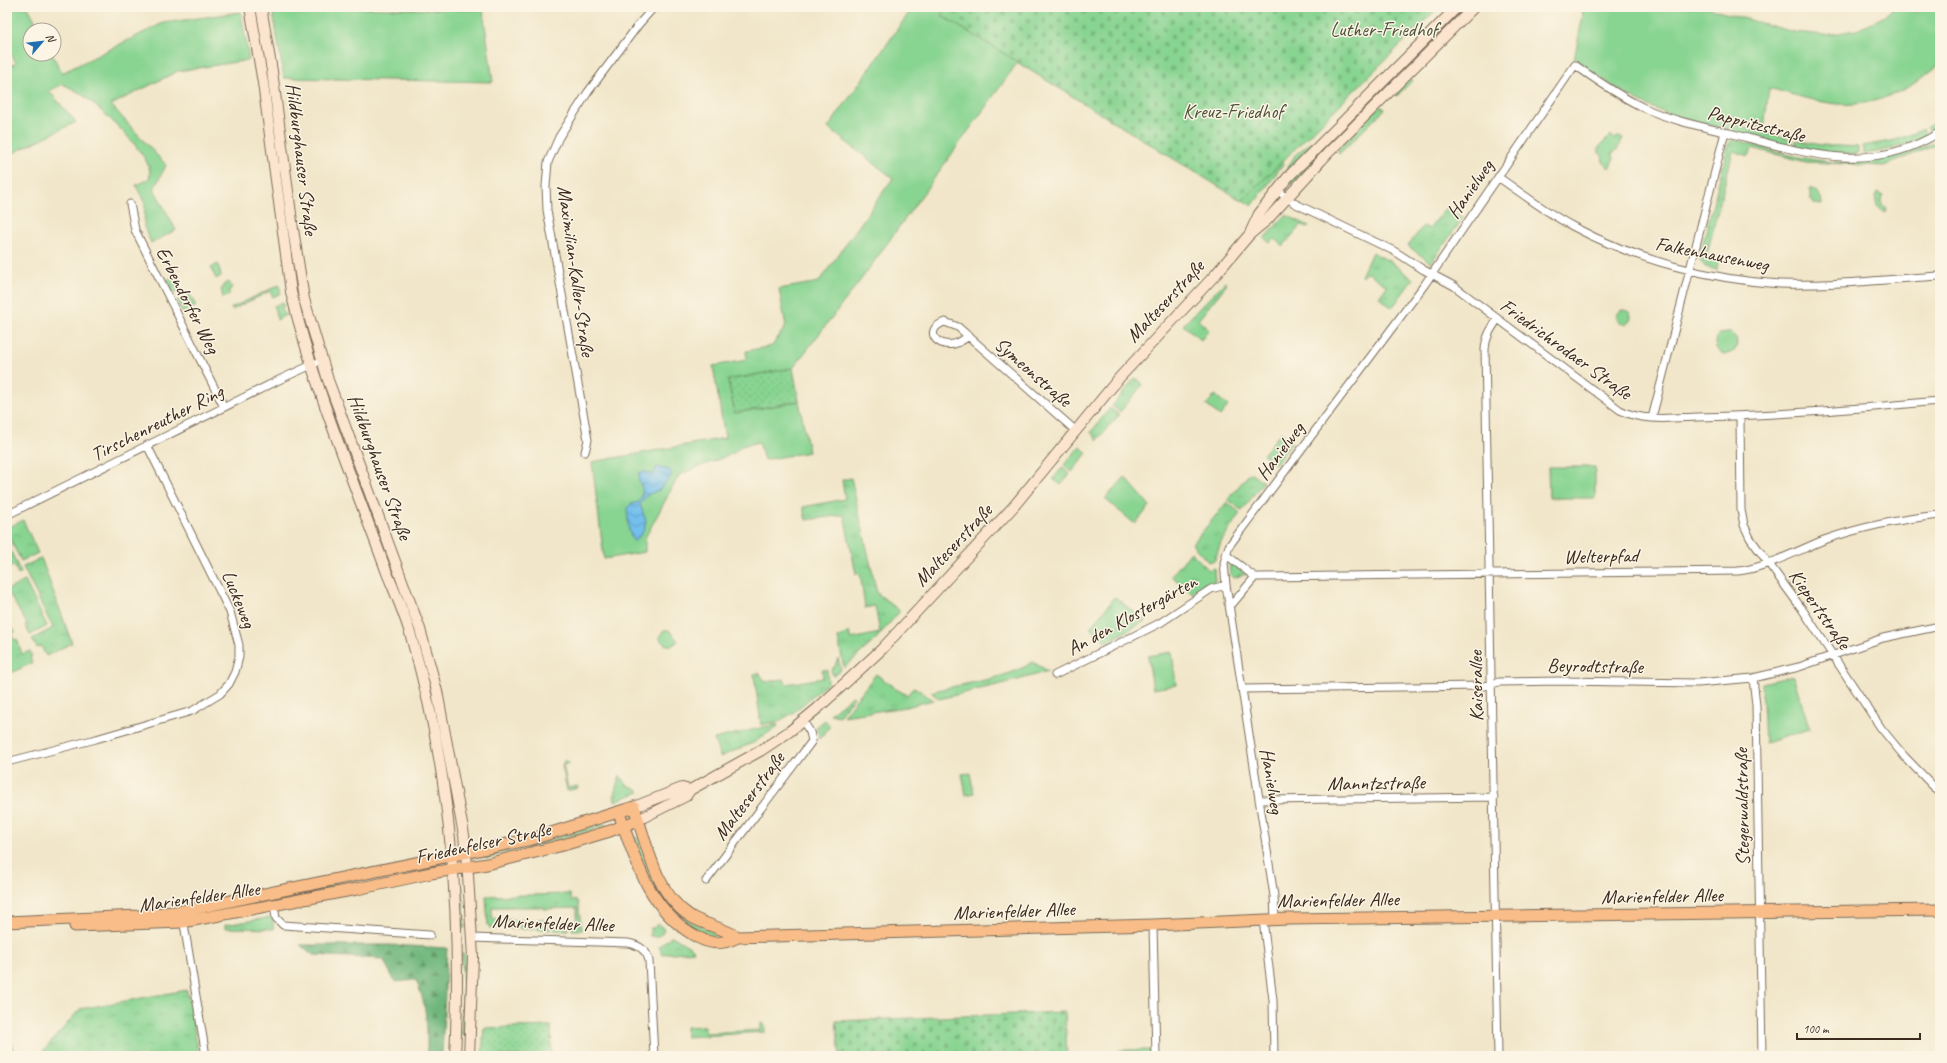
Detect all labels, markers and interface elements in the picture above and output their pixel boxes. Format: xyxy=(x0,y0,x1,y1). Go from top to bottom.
park label: Luther-Friedhof xyxy=(1330,17,1442,42)
north arrow xyxy=(22,22,62,62)
text: N xyxy=(43,31,60,46)
street label: Hildburghauser Straße xyxy=(280,82,324,238)
park label: Kreuz-Friedhof xyxy=(1183,99,1287,124)
street label: Pappritzstraße xyxy=(1705,100,1809,149)
street label: Hanielweg xyxy=(1441,154,1500,223)
street label: Maximilian-Kaller-Straße xyxy=(552,184,601,360)
street label: Falkenhausenweg xyxy=(1653,231,1772,278)
street label: Erbendorfer Weg xyxy=(150,242,226,359)
street label: Malteserstraße xyxy=(1120,253,1211,348)
street label: Friedrichrodaer Straße xyxy=(1495,293,1638,406)
street label: Symeonstraße xyxy=(989,332,1078,413)
street label: Tirschenreuther Ring xyxy=(87,378,229,467)
street label: Hildburghauser Straße xyxy=(342,391,418,545)
street label: Hanielweg xyxy=(1250,416,1311,485)
street label: Malteserstraße xyxy=(908,497,999,592)
street label: Welterpfad xyxy=(1564,543,1642,569)
street label: Kiepertstraße xyxy=(1783,564,1858,655)
street label: Luckeweg xyxy=(216,567,262,632)
street label: An den Klostergärten xyxy=(1063,568,1202,661)
street label: Kaiserallee xyxy=(1463,649,1489,722)
street label: Beyrodtstraße xyxy=(1547,653,1645,679)
street label: Malteserstraße xyxy=(708,746,791,845)
street label: Hanielweg xyxy=(1254,746,1290,817)
street label: Stegerwaldstraße xyxy=(1728,746,1756,866)
street label: Manntzstraße xyxy=(1327,770,1427,796)
street label: Friedenfelser Straße xyxy=(413,816,554,869)
street label: Marienfelder Allee xyxy=(137,876,262,918)
street label: Marienfelder Allee xyxy=(1601,882,1725,910)
street label: Marienfelder Allee xyxy=(1277,886,1401,914)
street label: Marienfelder Allee xyxy=(953,896,1077,926)
street label: Marienfelder Allee xyxy=(492,908,616,938)
scale bar xyxy=(1797,1015,1920,1041)
text: 100 m xyxy=(1803,1021,1830,1037)

